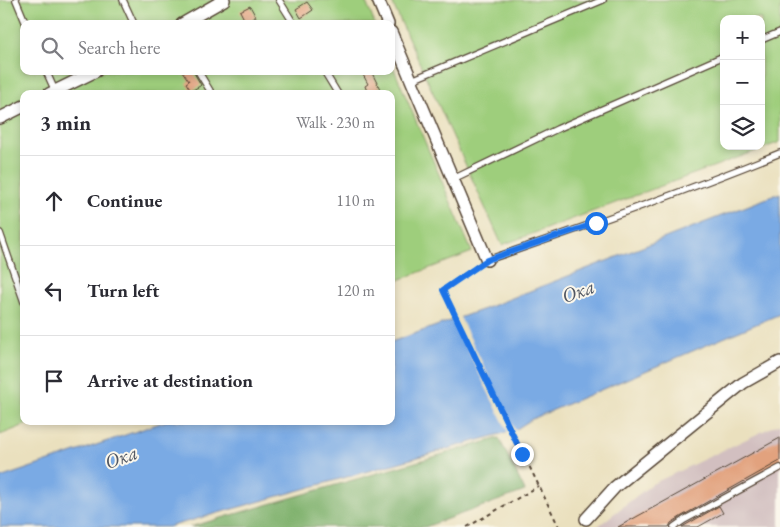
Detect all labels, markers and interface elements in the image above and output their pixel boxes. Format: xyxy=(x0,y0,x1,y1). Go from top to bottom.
map controls xyxy=(720,15,765,150)
button: + xyxy=(720,15,765,60)
search box xyxy=(20,20,395,75)
icon: search xyxy=(38,34,66,62)
text: Search here xyxy=(78,35,160,60)
button: − xyxy=(720,60,765,105)
button: layers xyxy=(720,105,765,150)
text: 3 min xyxy=(40,109,91,136)
text: Walk · 230 m xyxy=(296,112,375,133)
icon: ahead xyxy=(40,187,68,215)
text: Continue xyxy=(87,188,162,213)
text: 110 m xyxy=(336,190,375,211)
route start xyxy=(585,212,608,235)
water label: Ока xyxy=(558,273,598,309)
icon: left xyxy=(40,277,68,305)
text: Turn left xyxy=(87,278,159,303)
text: 120 m xyxy=(336,280,375,301)
icon: arrive xyxy=(40,367,68,395)
text: Arrive at destination xyxy=(87,368,253,393)
water label: Ока xyxy=(101,439,141,475)
route end xyxy=(511,443,534,466)

